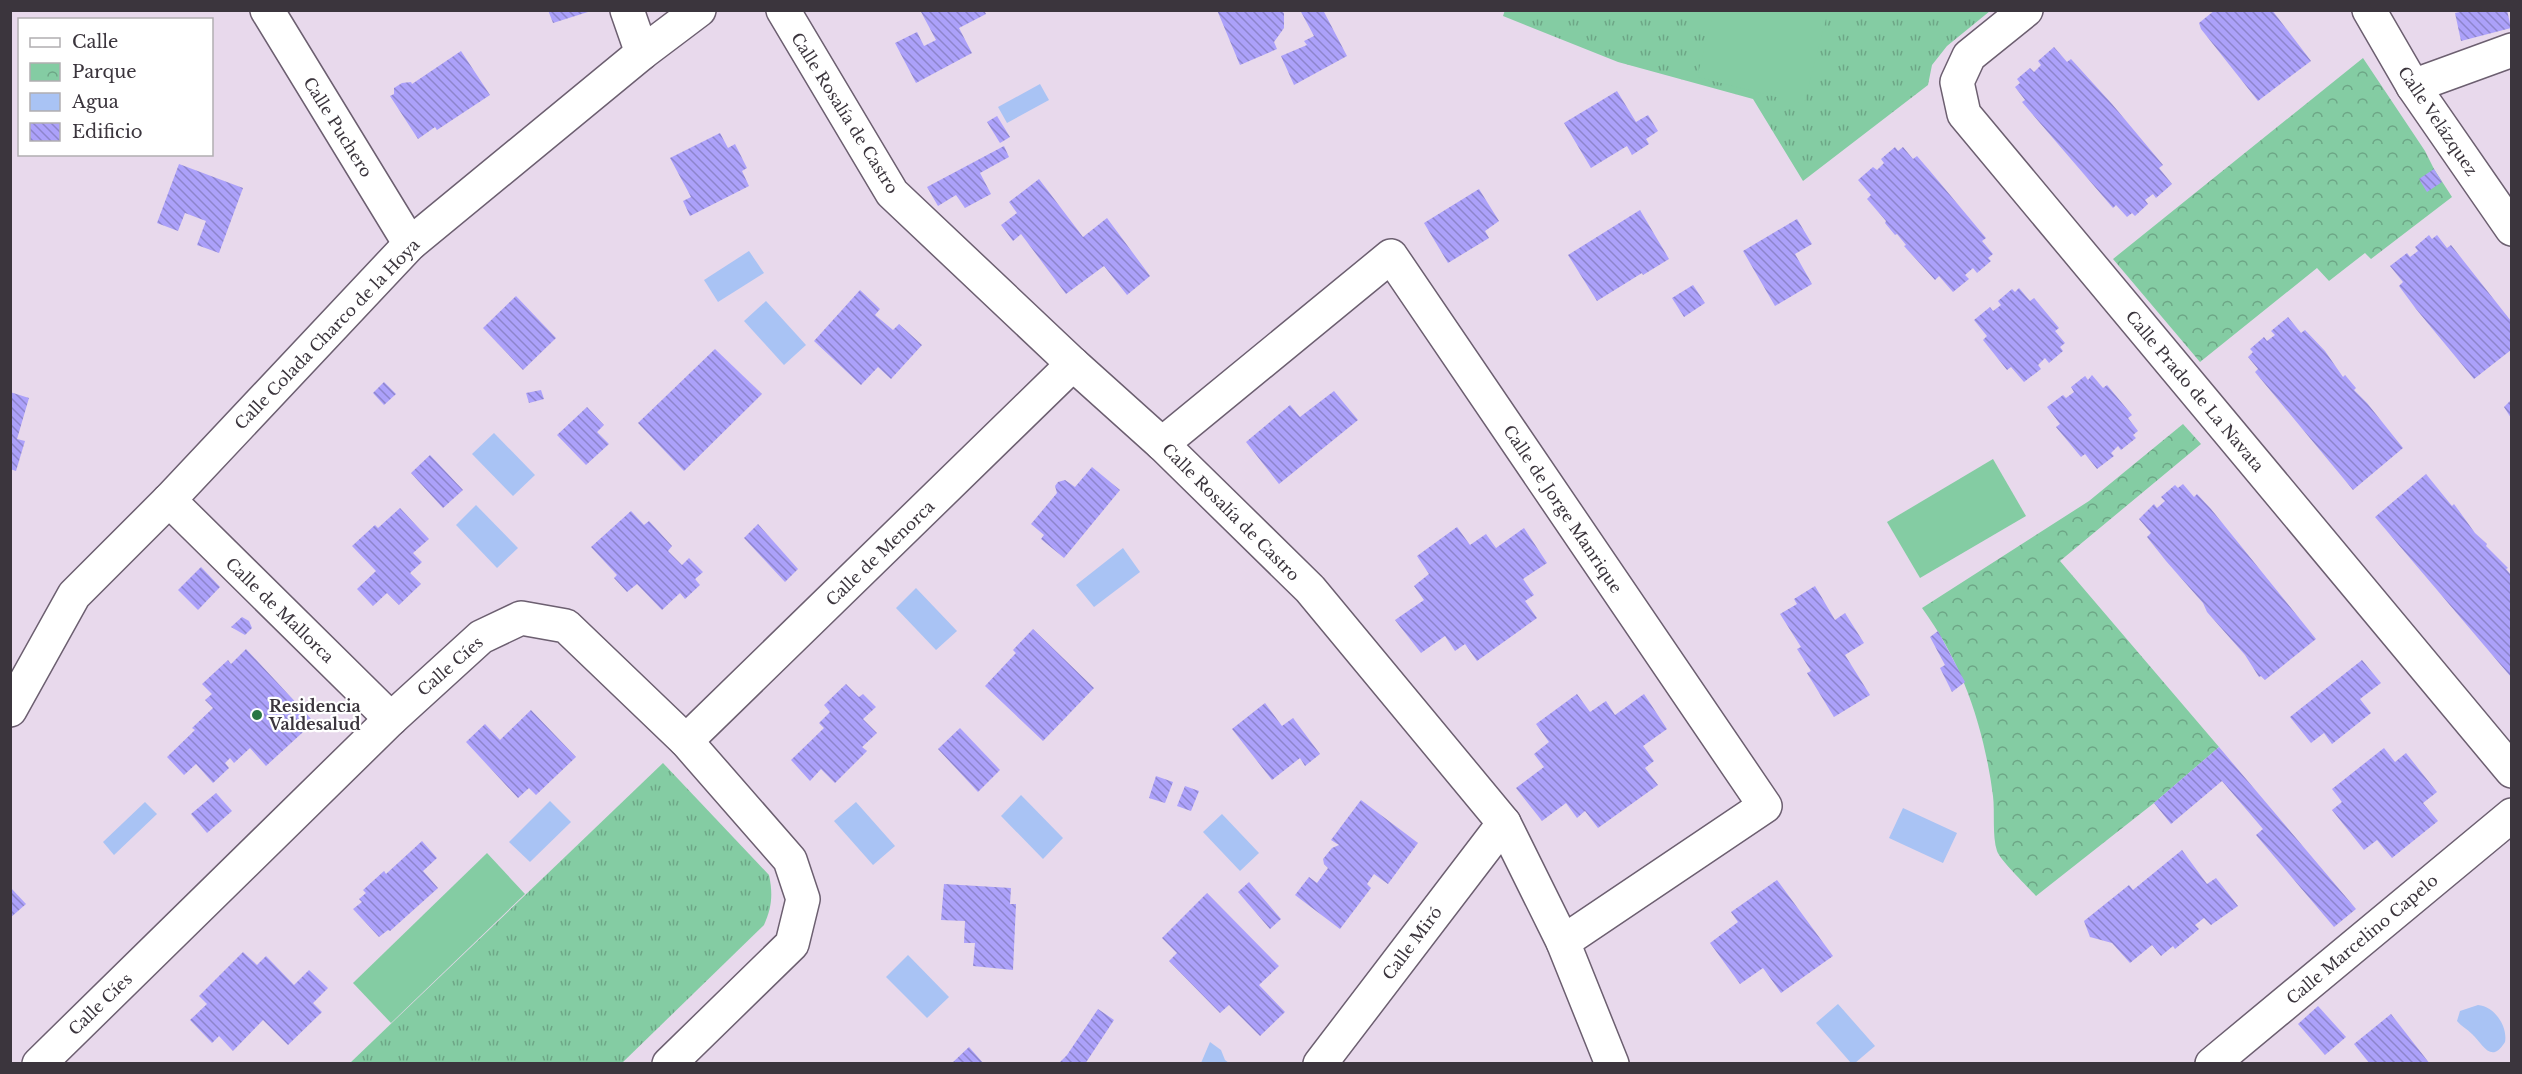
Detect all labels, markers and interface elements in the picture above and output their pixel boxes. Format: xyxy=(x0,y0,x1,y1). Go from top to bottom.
legend xyxy=(18,18,213,156)
street label: Calle Rosalía de Castro xyxy=(787,29,903,197)
text: Calle xyxy=(72,31,118,53)
text: Parque xyxy=(72,61,137,83)
street label: Calle Velázquez xyxy=(2394,62,2482,180)
street label: Calle Puchero xyxy=(299,73,377,181)
text: Agua xyxy=(71,91,119,113)
text: Edificio xyxy=(72,121,143,143)
street label: Calle Colada Charco de la Hoya xyxy=(230,234,424,434)
street label: Calle Prado de La Navata xyxy=(2122,306,2268,476)
street label: Calle de Jorge Manrique xyxy=(1499,421,1627,597)
street label: Calle Rosalía de Castro xyxy=(1158,439,1304,585)
street label: Calle de Menorca xyxy=(822,496,938,610)
street label: Calle de Mallorca xyxy=(222,553,338,667)
street label: Calle Cíes xyxy=(413,632,487,700)
place label: Residencia Valdesalud xyxy=(268,696,361,734)
marker: Residencia Valdesalud xyxy=(250,708,264,722)
street label: Calle Marcelino Capelo xyxy=(2282,870,2442,1008)
street label: Calle Miró xyxy=(1378,902,1446,984)
street label: Calle Cíes xyxy=(64,969,136,1039)

